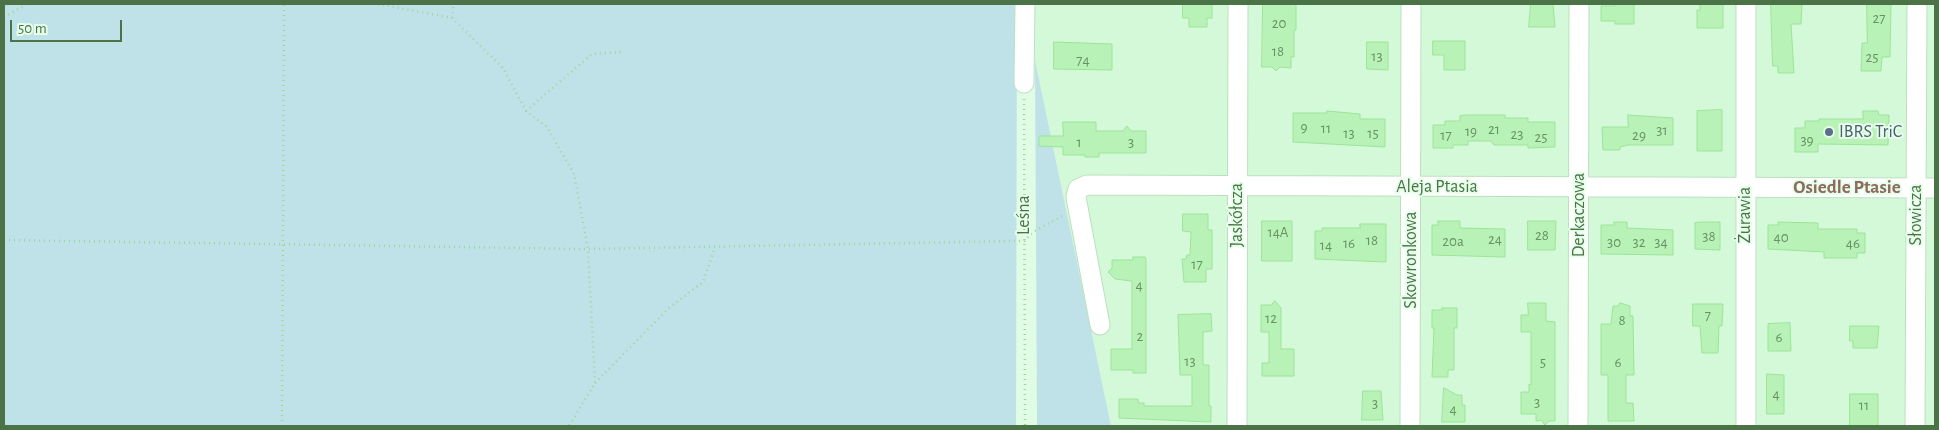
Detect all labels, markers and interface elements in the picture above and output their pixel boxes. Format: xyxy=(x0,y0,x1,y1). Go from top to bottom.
house number: 27 xyxy=(1872,9,1886,27)
scale bar xyxy=(12,10,125,42)
house number: 20 xyxy=(1272,14,1286,32)
text: 50 m xyxy=(18,21,47,36)
house number: 18 xyxy=(1272,42,1284,60)
house number: 13 xyxy=(1371,47,1383,65)
house number: 25 xyxy=(1865,48,1879,66)
house number: 74 xyxy=(1076,51,1090,69)
house number: 9 xyxy=(1300,118,1308,136)
house number: 11 xyxy=(1321,119,1331,137)
house number: 21 xyxy=(1488,120,1500,138)
house number: 31 xyxy=(1656,121,1668,139)
place label: IBRS TriC xyxy=(1839,121,1902,143)
house number: 19 xyxy=(1465,122,1477,140)
house number: 13 xyxy=(1343,124,1355,142)
house number: 15 xyxy=(1367,124,1379,142)
house number: 23 xyxy=(1510,125,1524,143)
house number: 17 xyxy=(1440,126,1452,144)
house number: 29 xyxy=(1632,126,1646,144)
marker: IBRS TriC xyxy=(1823,126,1835,138)
house number: 25 xyxy=(1534,128,1548,146)
house number: 39 xyxy=(1800,131,1814,149)
house number: 1 xyxy=(1076,133,1082,151)
house number: 3 xyxy=(1128,133,1134,151)
street label: Derkaczowa xyxy=(1568,173,1590,257)
street label: Aleja Ptasia xyxy=(1396,176,1478,198)
district label: Osiedle Ptasie xyxy=(1793,176,1901,198)
street label: Jaskółcza xyxy=(1226,183,1248,247)
street label: Słowicza xyxy=(1905,185,1927,245)
street label: Żurawia xyxy=(1734,187,1756,243)
street label: Leśna xyxy=(1013,195,1035,235)
street label: Skowronkowa xyxy=(1400,211,1422,309)
house number: 14A xyxy=(1267,223,1289,241)
house number: 28 xyxy=(1535,226,1549,244)
house number: 38 xyxy=(1702,227,1716,245)
house number: 40 xyxy=(1773,228,1789,246)
house number: 24 xyxy=(1488,230,1502,248)
house number: 18 xyxy=(1366,231,1378,249)
house number: 20a xyxy=(1442,232,1464,250)
house number: 30 xyxy=(1607,233,1621,251)
house number: 32 xyxy=(1632,233,1646,251)
house number: 34 xyxy=(1654,233,1668,251)
house number: 16 xyxy=(1343,234,1355,252)
house number: 46 xyxy=(1846,234,1860,252)
house number: 14 xyxy=(1320,236,1332,254)
house number: 17 xyxy=(1191,255,1203,273)
house number: 4 xyxy=(1135,276,1143,294)
house number: 7 xyxy=(1705,306,1711,324)
house number: 12 xyxy=(1265,309,1277,327)
house number: 8 xyxy=(1618,311,1626,329)
house number: 2 xyxy=(1137,327,1143,345)
house number: 6 xyxy=(1775,328,1783,346)
house number: 13 xyxy=(1184,352,1196,370)
house number: 5 xyxy=(1540,353,1546,371)
house number: 6 xyxy=(1614,353,1622,371)
house number: 4 xyxy=(1772,385,1780,403)
house number: 3 xyxy=(1534,393,1540,411)
house number: 3 xyxy=(1372,394,1378,412)
house number: 11 xyxy=(1859,396,1869,414)
house number: 4 xyxy=(1449,400,1457,418)

